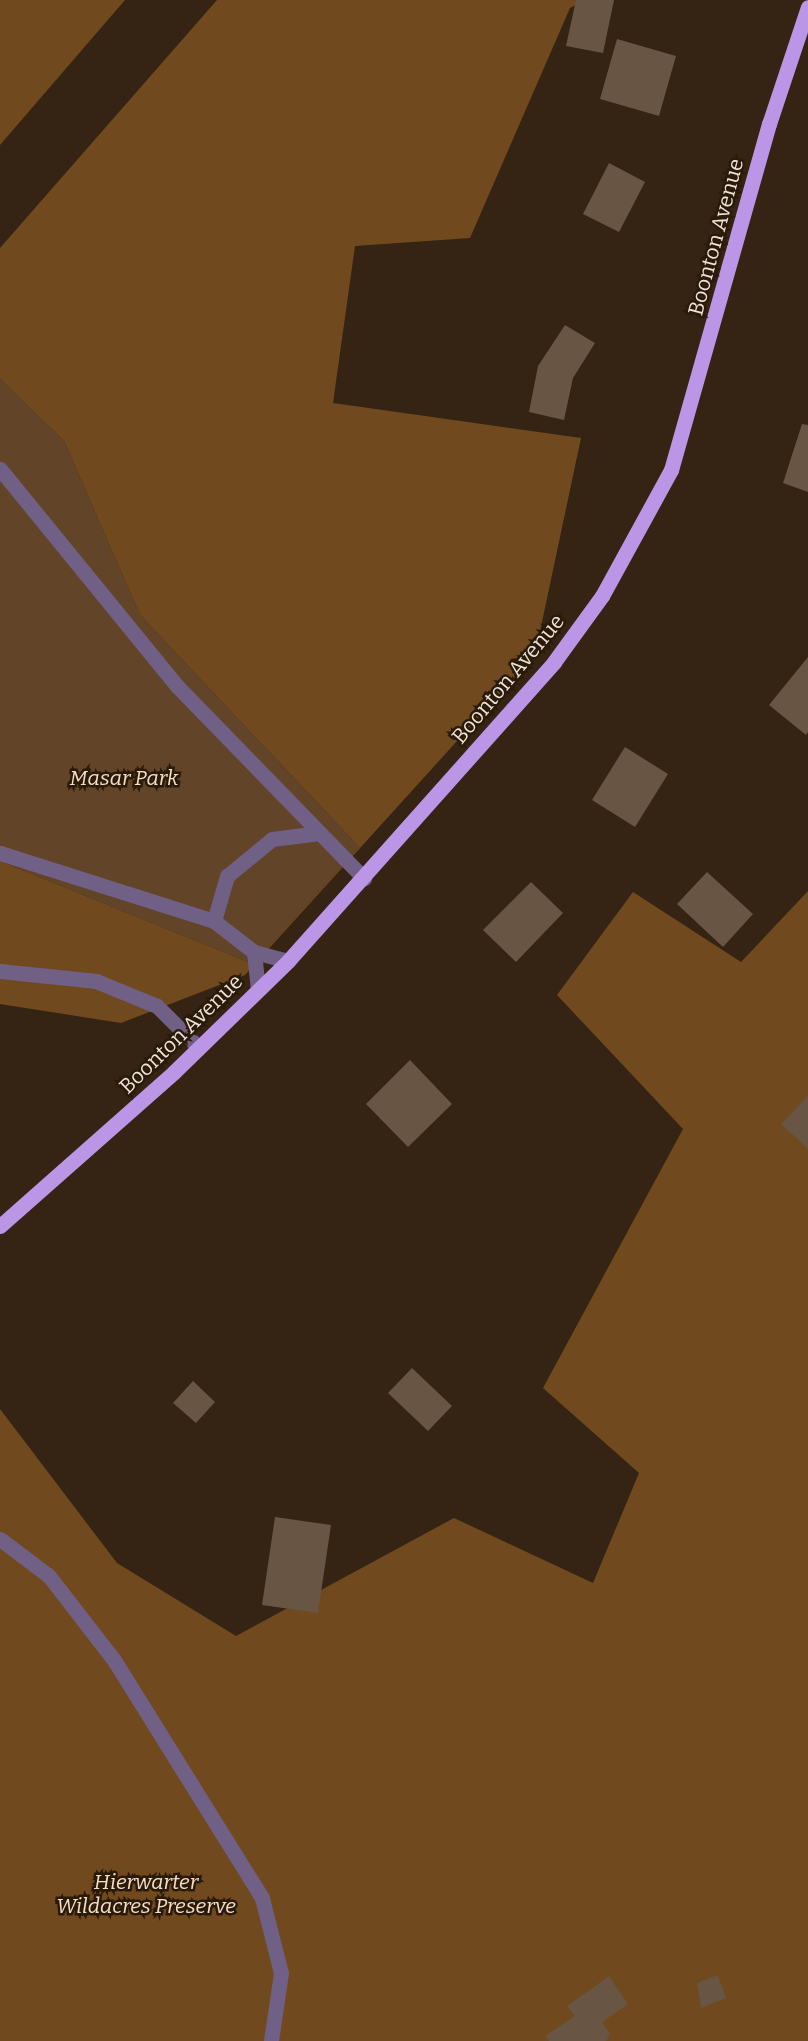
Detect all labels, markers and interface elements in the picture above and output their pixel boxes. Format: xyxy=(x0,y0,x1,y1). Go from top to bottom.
street label: Boonton Avenue xyxy=(683,156,749,318)
street label: Boonton Avenue xyxy=(446,609,570,749)
park label: Masar Park xyxy=(70,765,178,791)
street label: Boonton Avenue xyxy=(114,969,248,1099)
park label: Hierwarter Wildacres Preserve xyxy=(56,1869,236,1919)

